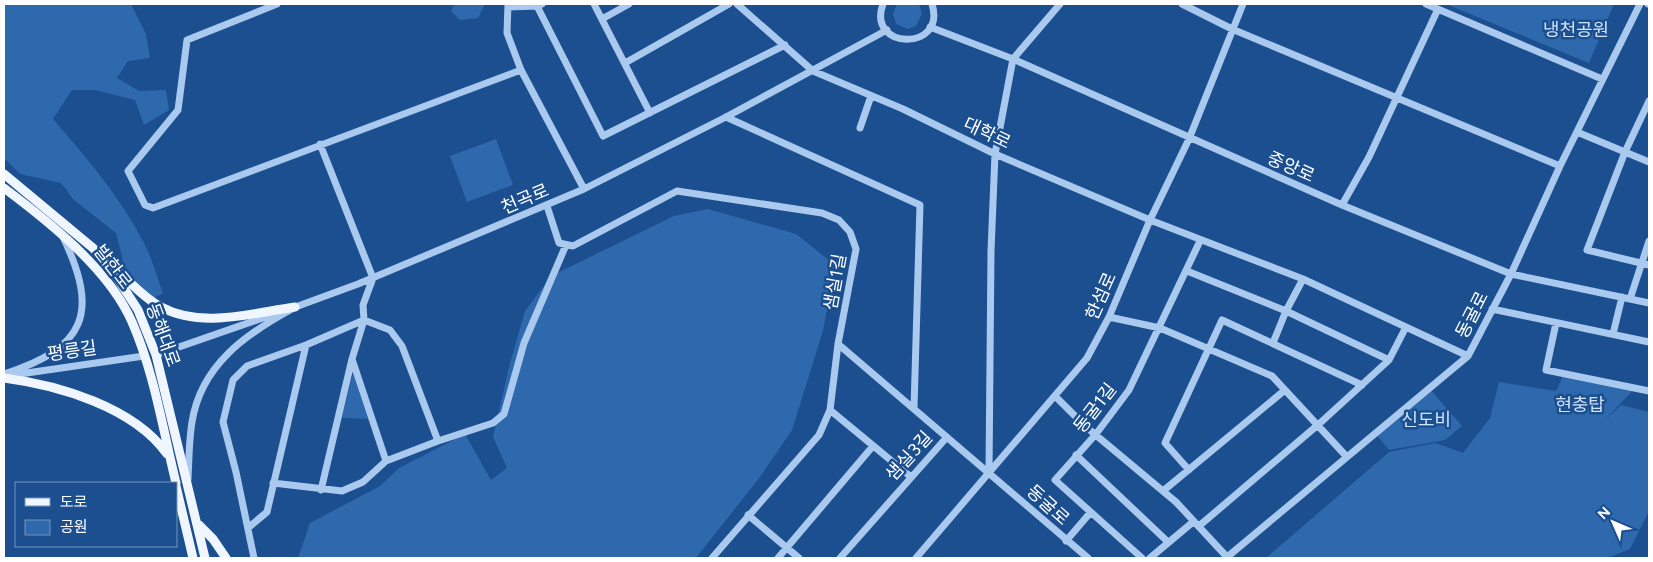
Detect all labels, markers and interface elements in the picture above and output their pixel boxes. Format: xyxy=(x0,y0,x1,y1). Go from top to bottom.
park label: 냉천공원 xyxy=(1543,19,1609,41)
street label: 대학로 xyxy=(960,113,1014,153)
street label: 중앙로 xyxy=(1264,147,1318,187)
street label: 천곡로 xyxy=(498,179,552,219)
street label: 발한로 xyxy=(89,241,137,293)
street label: 샘실1길 xyxy=(819,252,851,312)
street label: 한섬로 xyxy=(1081,269,1121,323)
street label: 동굴로 xyxy=(1451,288,1493,342)
street label: 동해대로 xyxy=(141,300,185,370)
street label: 평릉길 xyxy=(46,337,98,365)
street label: 동굴1길 xyxy=(1069,379,1121,437)
park label: 현충탑 xyxy=(1555,394,1605,416)
park label: 신도비 xyxy=(1401,409,1451,431)
street label: 샘실3길 xyxy=(881,427,937,485)
street label: 동굴로 xyxy=(1022,480,1074,530)
legend xyxy=(15,482,178,547)
text: 도로 xyxy=(60,493,88,511)
north arrow xyxy=(1588,497,1638,547)
text: N xyxy=(1594,503,1614,523)
text: 공원 xyxy=(60,518,88,536)

